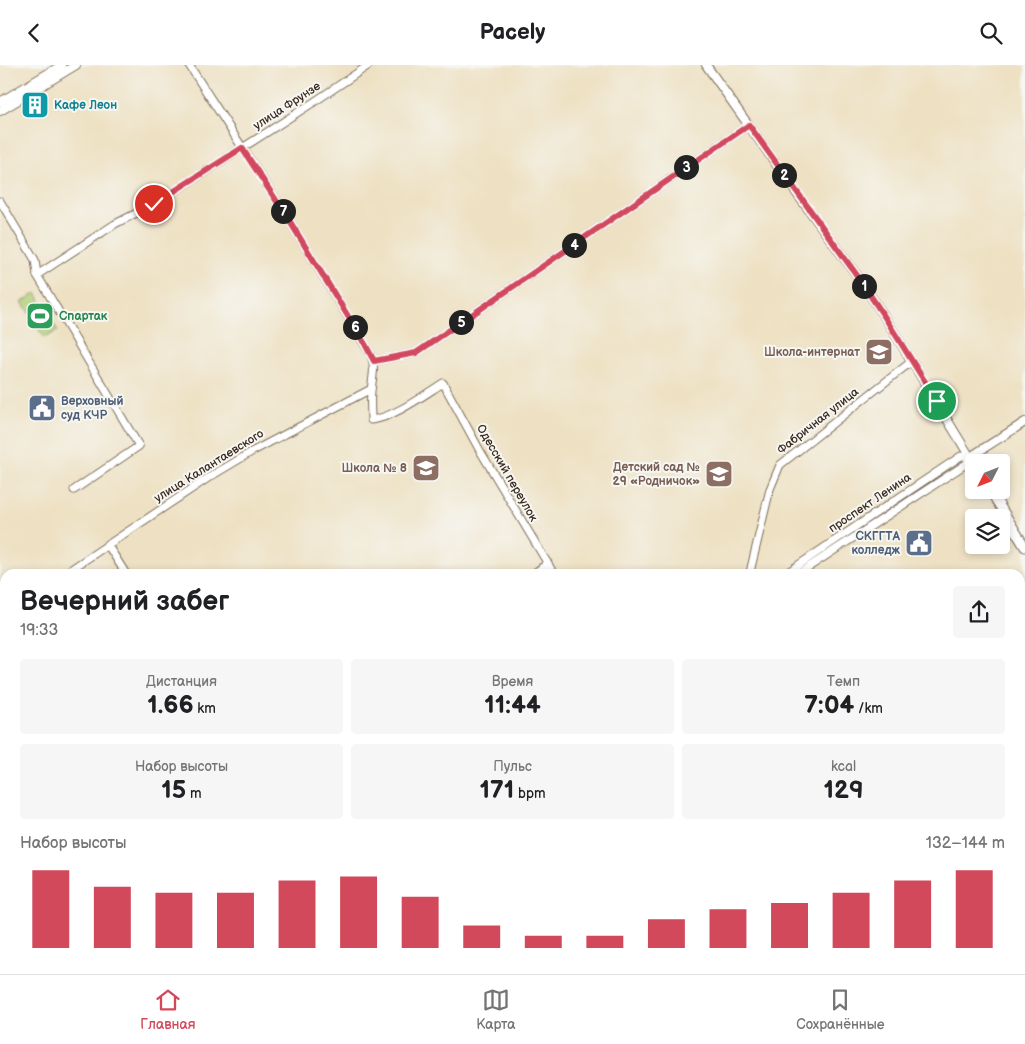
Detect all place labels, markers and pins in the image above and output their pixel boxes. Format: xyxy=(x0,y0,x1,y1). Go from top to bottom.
building icon: Кафе Леон xyxy=(20,90,50,120)
place label: Кафе Леон xyxy=(54,98,117,113)
pin: 3 xyxy=(674,155,698,179)
pin: 2 xyxy=(772,163,796,187)
pin xyxy=(133,183,175,225)
pin: 7 xyxy=(270,199,296,223)
pin: 4 xyxy=(562,233,586,257)
pin: 1 xyxy=(852,273,876,299)
sports icon: Спартак xyxy=(25,301,55,331)
place label: Спартак xyxy=(59,309,108,324)
pin: 5 xyxy=(448,309,474,335)
pin: 6 xyxy=(342,315,368,339)
school or university icon: Школа-интернат xyxy=(864,337,894,367)
place label: Школа-интернат xyxy=(764,345,860,360)
pin xyxy=(916,380,958,422)
public building icon: Верховный суд КЧР xyxy=(27,393,57,423)
place label: Верховный суд КЧР xyxy=(61,394,123,423)
school or university icon: Школа № 8 xyxy=(411,453,441,483)
school or university icon: Детский сад № 29 «Родничок» xyxy=(704,459,734,489)
place label: Детский сад № 29 «Родничок» xyxy=(612,460,700,489)
place label: Школа № 8 xyxy=(342,461,407,476)
public building icon: СКГГТА колледж xyxy=(904,528,934,558)
place label: СКГГТА колледж xyxy=(852,529,901,558)

